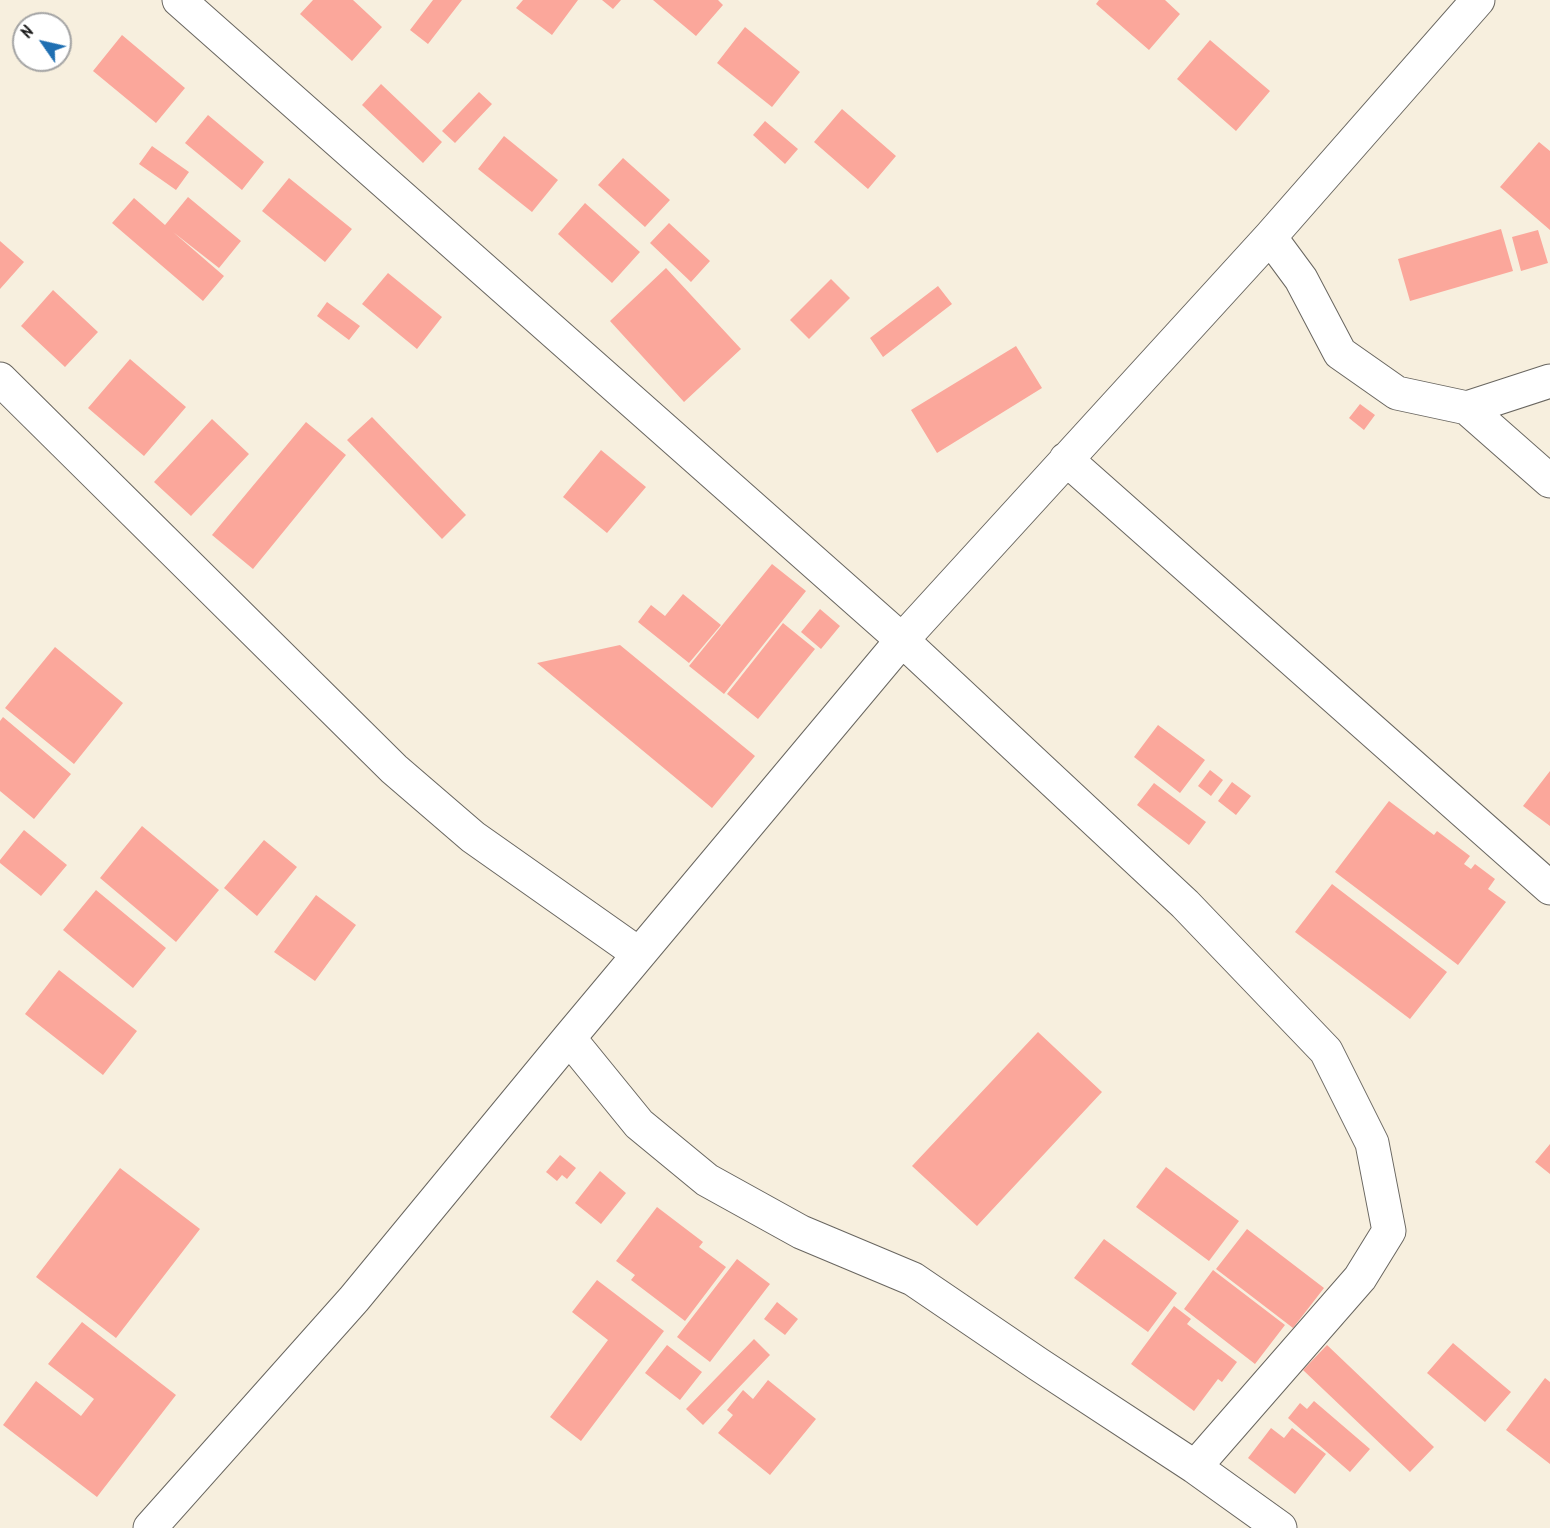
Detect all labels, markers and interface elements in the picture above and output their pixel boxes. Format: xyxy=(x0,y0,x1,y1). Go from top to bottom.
north arrow xyxy=(12,12,72,72)
text: N xyxy=(15,22,42,44)

